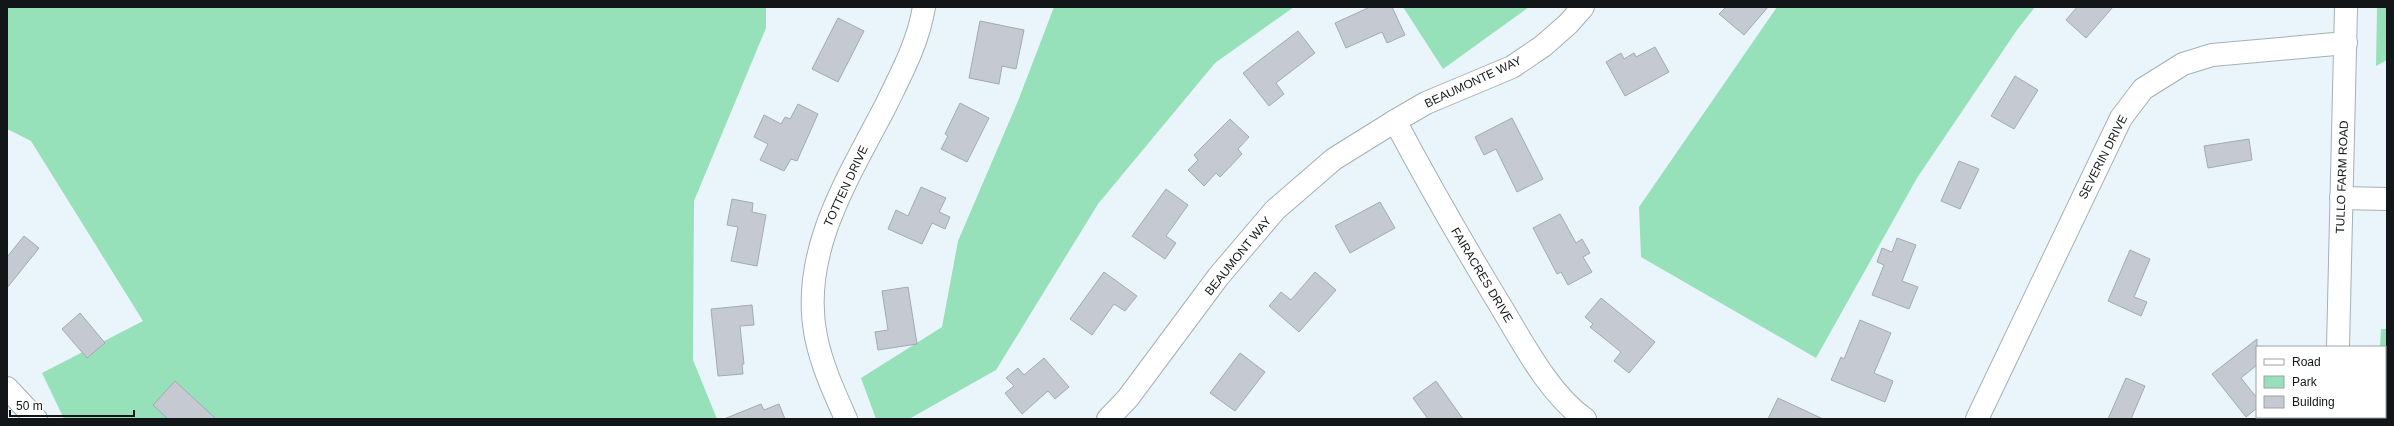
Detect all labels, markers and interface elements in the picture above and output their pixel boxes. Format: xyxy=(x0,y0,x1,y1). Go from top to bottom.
street label: BEAUMONTE WAY xyxy=(1422,53,1524,111)
street label: SEVERIN DRIVE xyxy=(2076,113,2130,201)
street label: TULLO FARM ROAD xyxy=(2333,120,2351,234)
street label: TOTTEN DRIVE xyxy=(821,143,871,229)
street label: BEAUMONT WAY xyxy=(1202,214,1274,298)
street label: FAIRACRES DRIVE xyxy=(1448,225,1516,325)
legend xyxy=(2256,346,2386,418)
text: Road xyxy=(2292,355,2321,369)
text: Park xyxy=(2292,375,2318,389)
scale bar xyxy=(10,392,134,418)
text: Building xyxy=(2292,395,2335,409)
text: 50 m xyxy=(16,399,43,413)

